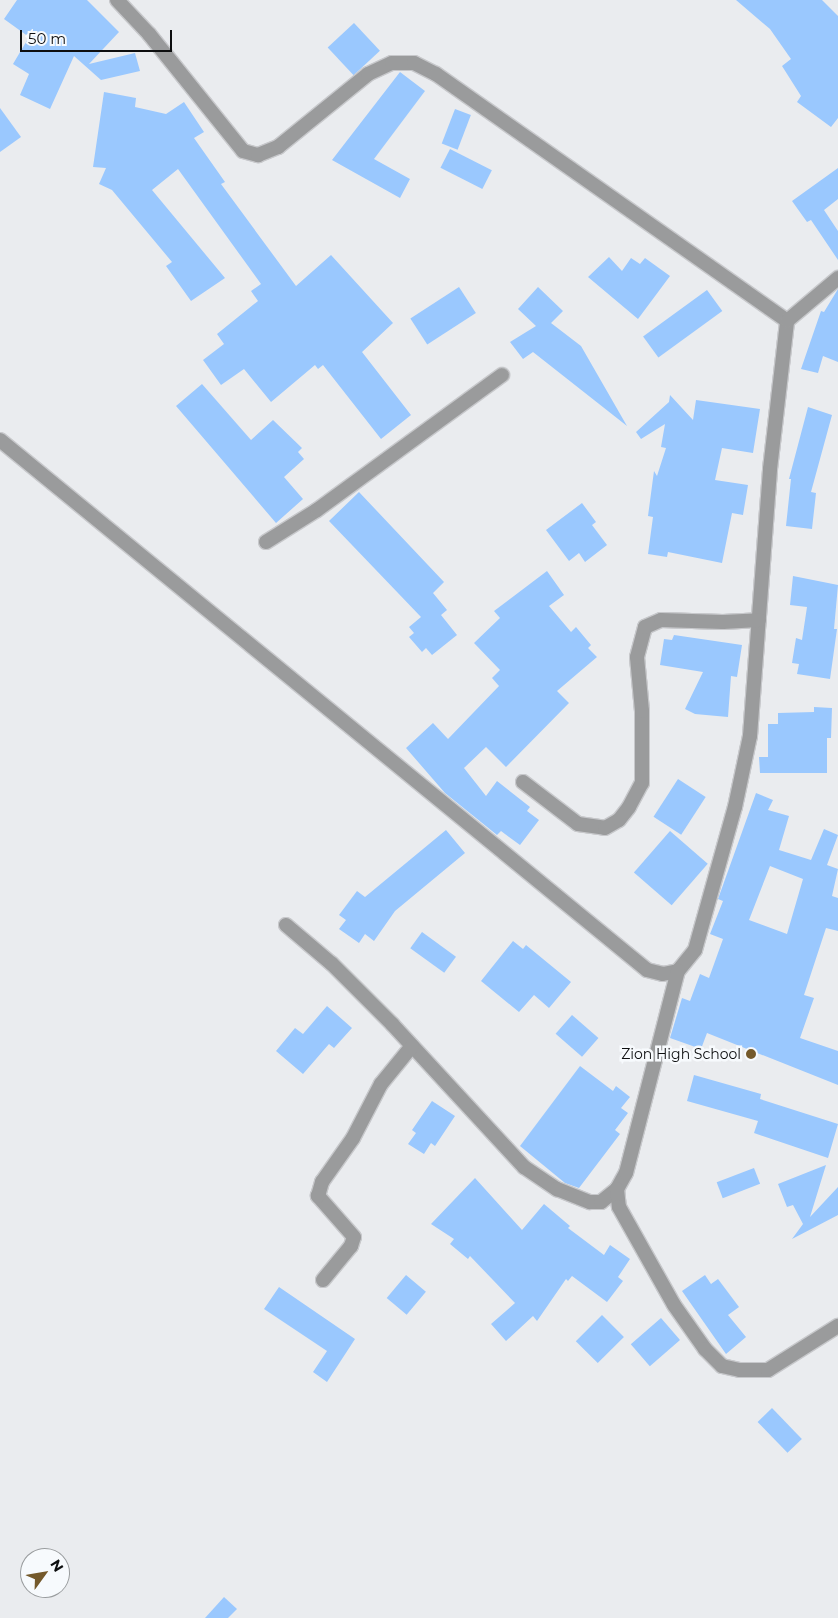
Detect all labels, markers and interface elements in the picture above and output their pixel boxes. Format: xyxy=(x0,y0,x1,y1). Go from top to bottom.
scale bar xyxy=(22,20,175,52)
text: 50 m xyxy=(28,29,66,48)
place label: Zion High School xyxy=(621,1046,741,1062)
marker: Zion High School xyxy=(745,1048,757,1060)
north arrow xyxy=(20,1548,70,1598)
text: N xyxy=(46,1556,68,1575)

